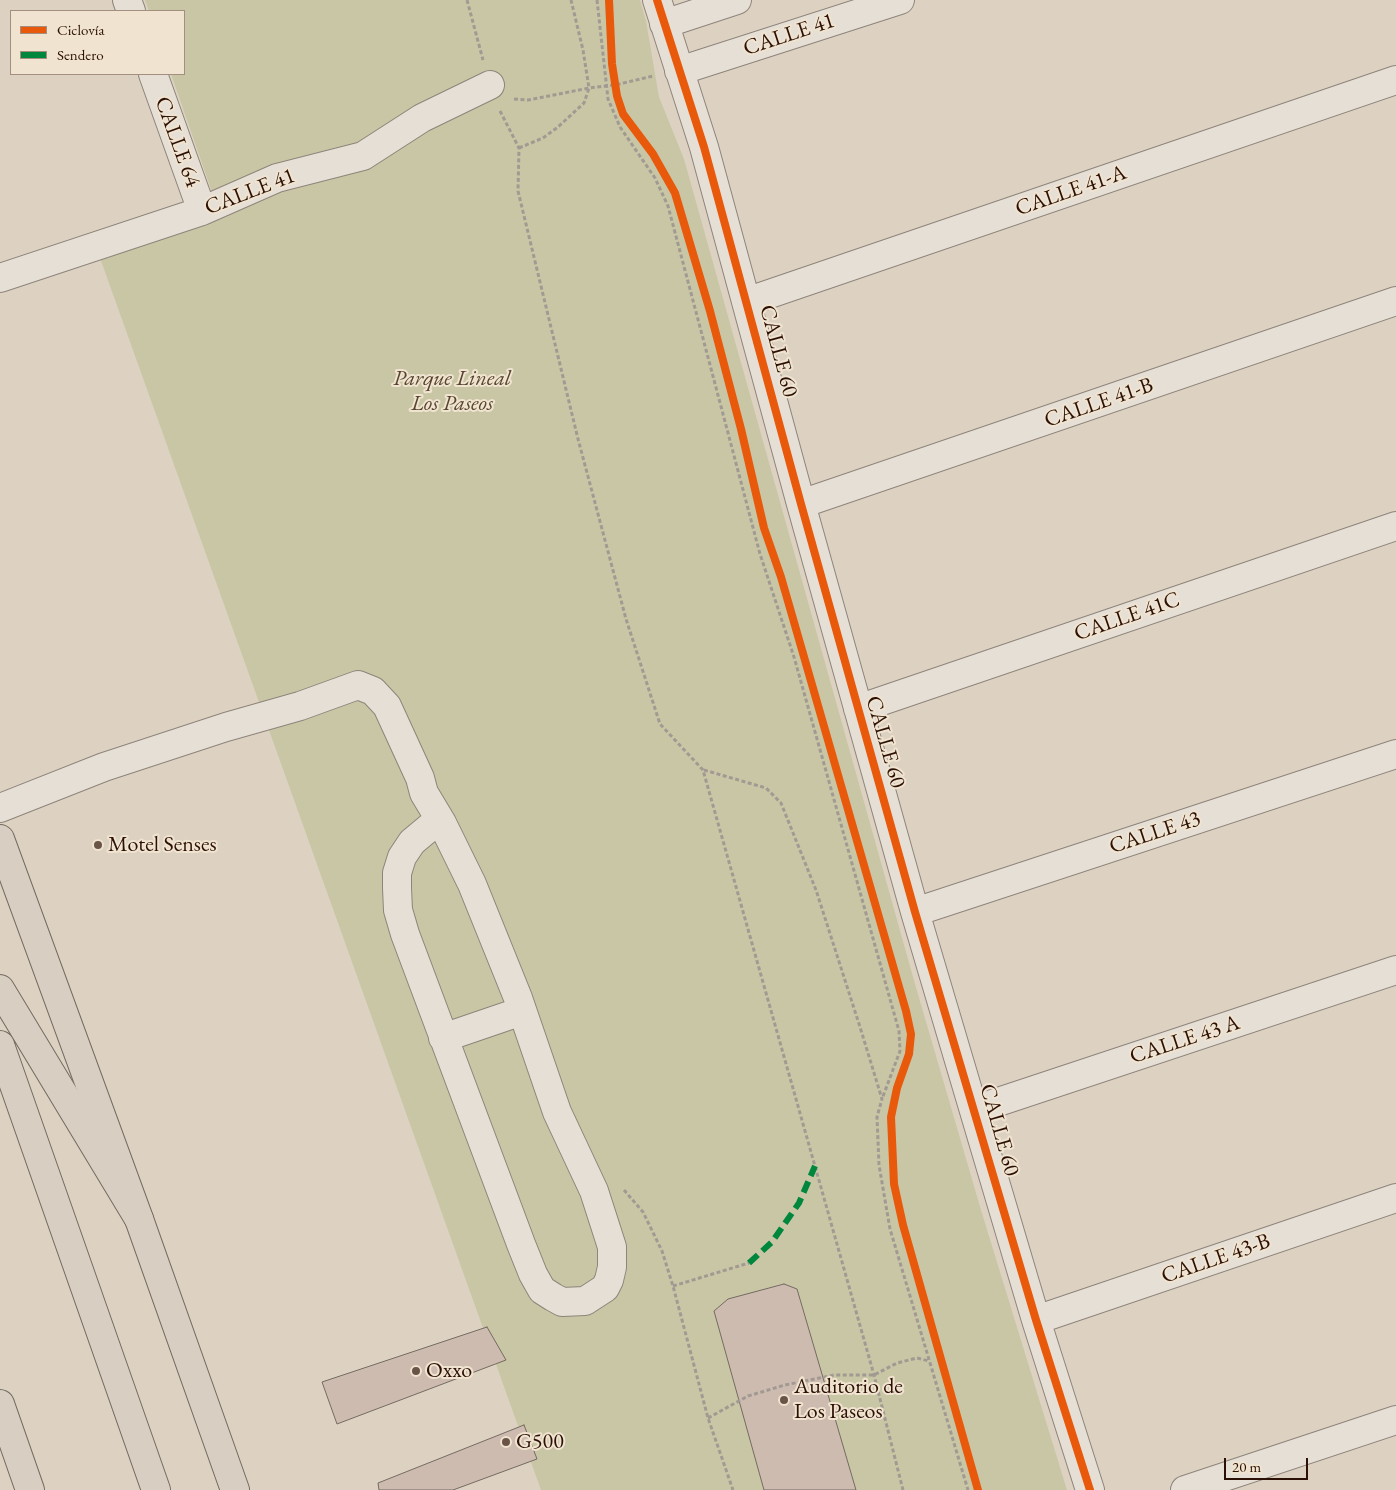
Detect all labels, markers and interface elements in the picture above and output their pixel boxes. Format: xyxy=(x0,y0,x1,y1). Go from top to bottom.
street label: CALLE 41 xyxy=(740,8,838,62)
legend xyxy=(10,10,185,75)
text: Ciclovía xyxy=(57,20,104,39)
text: Sendero xyxy=(57,45,104,64)
street label: CALLE 64 xyxy=(148,93,206,191)
street label: CALLE 41-A xyxy=(1012,160,1130,222)
street label: CALLE 41 xyxy=(201,163,299,221)
street label: CALLE 60 xyxy=(753,302,803,400)
park label: Parque Lineal Los Paseos xyxy=(393,366,511,418)
street label: CALLE 41-B xyxy=(1041,372,1157,434)
street label: CALLE 41C xyxy=(1071,587,1183,647)
street label: CALLE 60 xyxy=(859,693,911,791)
street label: CALLE 43 xyxy=(1106,806,1204,860)
place label: Motel Senses xyxy=(108,832,217,858)
marker: Motel Senses xyxy=(92,839,104,851)
street label: CALLE 43 A xyxy=(1127,1010,1243,1070)
street label: CALLE 60 xyxy=(973,1081,1025,1179)
street label: CALLE 43-B xyxy=(1158,1228,1274,1290)
place label: Oxxo xyxy=(426,1358,472,1384)
marker: Oxxo xyxy=(410,1365,422,1377)
place label: Auditorio de Los Paseos xyxy=(794,1374,903,1425)
marker: Auditorio de Los Paseos xyxy=(778,1394,790,1406)
place label: G500 xyxy=(516,1429,564,1455)
marker: G500 xyxy=(500,1436,512,1448)
scale bar xyxy=(1226,1448,1310,1480)
text: 20 m xyxy=(1232,1457,1261,1476)

